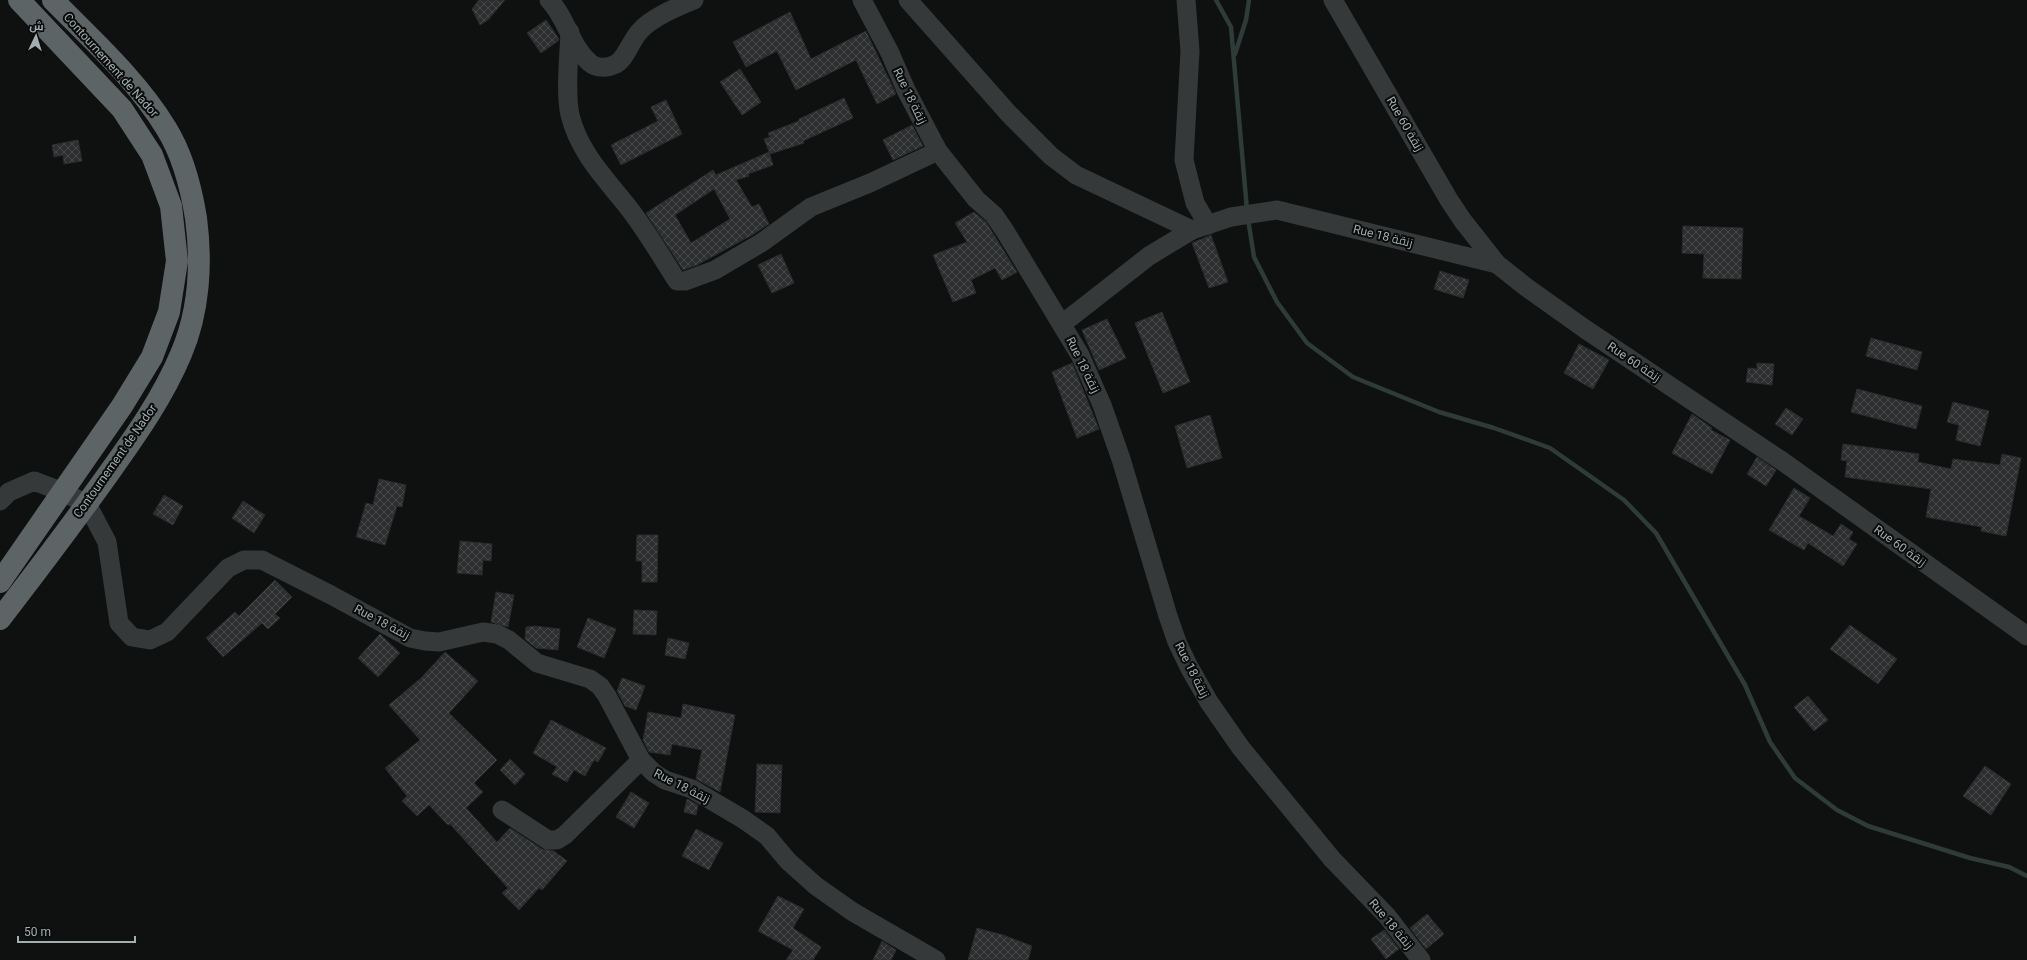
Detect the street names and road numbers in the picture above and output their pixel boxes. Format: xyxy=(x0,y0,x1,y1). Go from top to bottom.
street label: Contournement de Nador xyxy=(61,10,161,120)
street label: Rue 18 زنقة xyxy=(890,66,930,126)
street label: Rue 60 زنقة xyxy=(1384,94,1426,154)
street label: Rue 18 زنقة xyxy=(1352,222,1414,250)
street label: Rue 18 زنقة xyxy=(1063,335,1103,395)
street label: Rue 60 زنقة xyxy=(1605,339,1663,385)
street label: Contournement de Nador xyxy=(71,402,159,520)
street label: Rue 60 زنقة xyxy=(1871,522,1929,570)
street label: Rue 18 زنقة xyxy=(352,602,412,642)
street label: Rue 18 زنقة xyxy=(1172,640,1212,700)
street label: Rue 18 زنقة xyxy=(652,766,712,806)
street label: Rue 18 زنقة xyxy=(1366,896,1416,952)

